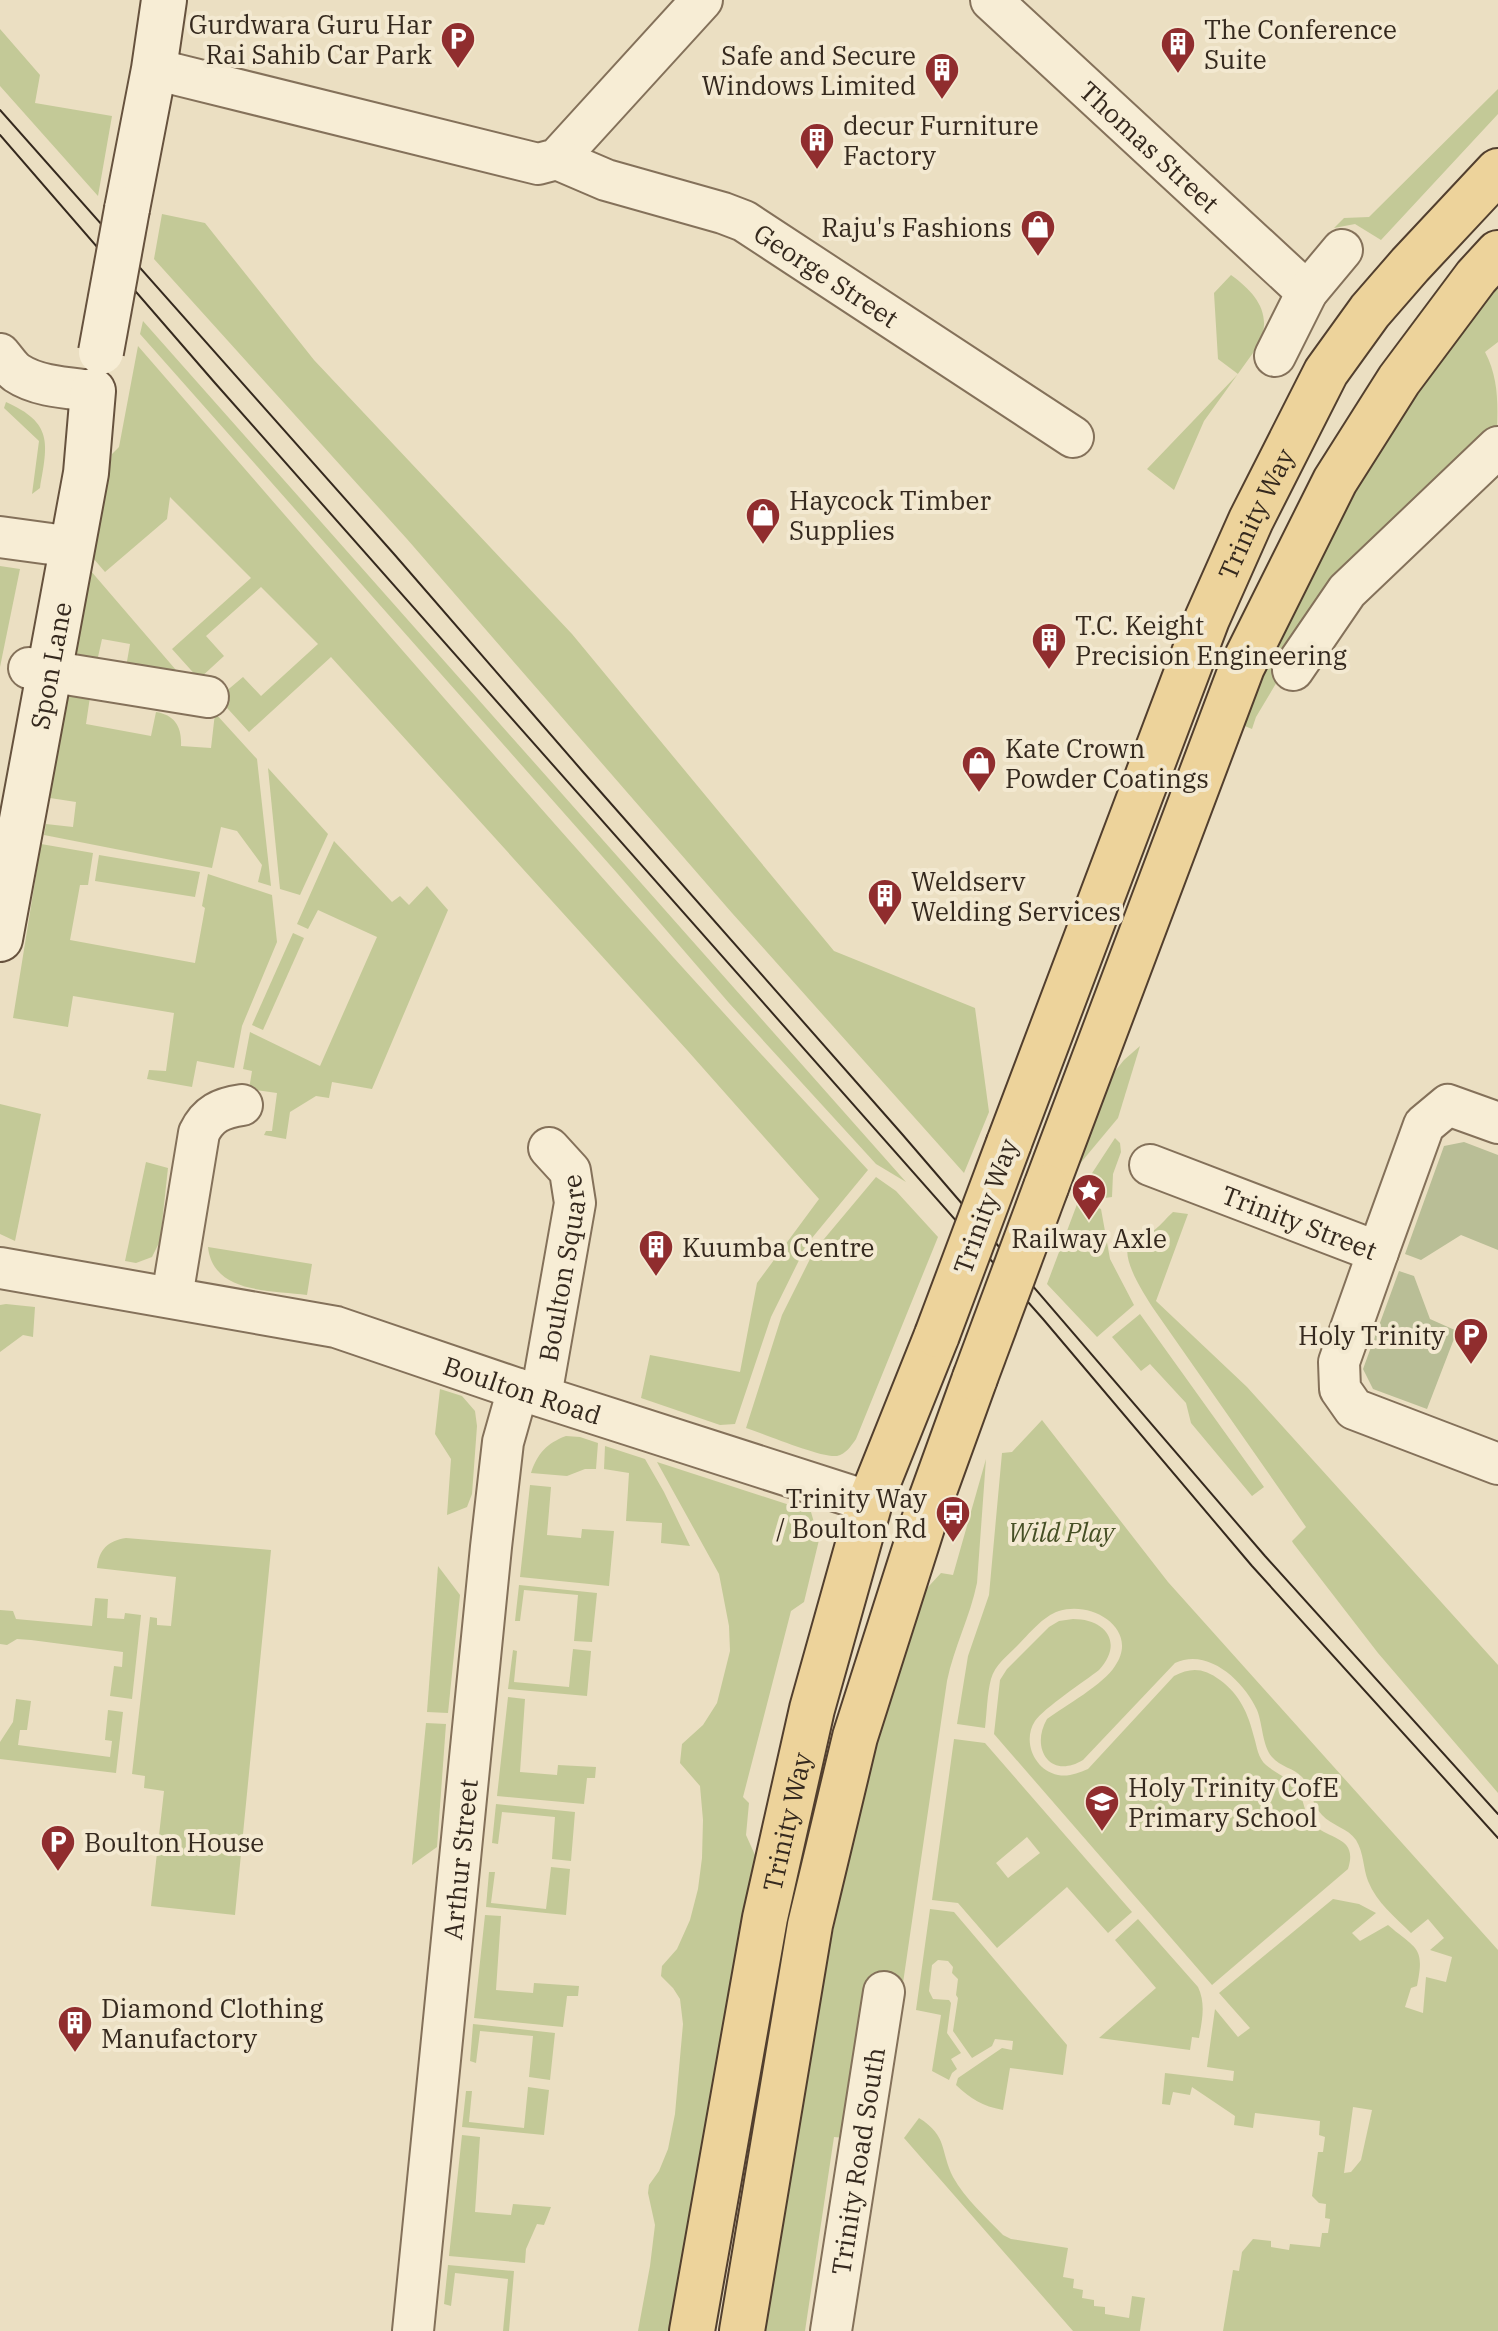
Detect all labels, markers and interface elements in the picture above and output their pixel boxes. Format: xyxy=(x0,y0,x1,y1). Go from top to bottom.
place label: Gurdwara Guru Har Rai Sahib Car Park xyxy=(189,7,432,71)
place label: The Conference Suite xyxy=(1204,12,1397,76)
parking icon: Gurdwara Guru Har Rai Sahib Car Park xyxy=(439,20,477,70)
building icon: The Conference Suite xyxy=(1159,25,1197,75)
place label: Safe and Secure Windows Limited xyxy=(701,38,916,102)
building icon: Safe and Secure Windows Limited xyxy=(923,51,961,101)
street label: Thomas Street xyxy=(1072,73,1227,220)
place label: decur Furniture Factory xyxy=(843,108,1039,172)
building icon: decur Furniture Factory xyxy=(798,121,836,171)
shop icon: Raju's Fashions xyxy=(1019,208,1057,258)
place label: Raju's Fashions xyxy=(821,210,1012,244)
street label: George Street xyxy=(748,215,905,335)
street label: Trinity Way xyxy=(1210,442,1302,585)
place label: Haycock Timber Supplies xyxy=(789,483,991,547)
shop icon: Haycock Timber Supplies xyxy=(744,496,782,546)
street label: Spon Lane xyxy=(22,599,79,732)
place label: T.C. Keight Precision Engineering xyxy=(1075,608,1347,672)
building icon: T.C. Keight Precision Engineering xyxy=(1030,621,1068,671)
place label: Kate Crown Powder Coatings xyxy=(1005,731,1209,795)
shop icon: Kate Crown Powder Coatings xyxy=(960,744,998,794)
place label: Weldserv Welding Services xyxy=(911,864,1121,928)
building icon: Weldserv Welding Services xyxy=(866,877,904,927)
street label: Trinity Way xyxy=(945,1134,1025,1278)
street label: Boulton Square xyxy=(530,1172,592,1364)
place icon: Railway Axle xyxy=(1070,1172,1108,1222)
street label: Trinity Street xyxy=(1217,1177,1382,1267)
place label: Railway Axle xyxy=(1011,1221,1167,1255)
building icon: Kuumba Centre xyxy=(637,1228,675,1278)
place label: Kuumba Centre xyxy=(682,1230,875,1264)
parking icon: Holy Trinity xyxy=(1452,1316,1490,1366)
place label: Holy Trinity xyxy=(1298,1318,1445,1352)
street label: Boulton Road xyxy=(439,1348,606,1432)
place label: Trinity Way / Boulton Rd xyxy=(776,1481,927,1545)
bus stop icon: Trinity Way / Boulton Rd xyxy=(934,1494,972,1544)
park label: Wild Play xyxy=(1008,1515,1116,1549)
street label: Trinity Way xyxy=(755,1749,819,1895)
place label: Holy Trinity CofE Primary School xyxy=(1128,1770,1339,1834)
street label: Arthur Street xyxy=(435,1777,485,1942)
school or university icon: Holy Trinity CofE Primary School xyxy=(1083,1783,1121,1833)
parking icon: Boulton House xyxy=(39,1823,77,1873)
place label: Boulton House xyxy=(84,1825,264,1859)
place label: Diamond Clothing Manufactory xyxy=(101,1991,323,2055)
building icon: Diamond Clothing Manufactory xyxy=(56,2004,94,2054)
street label: Trinity Road South xyxy=(823,2045,892,2277)

